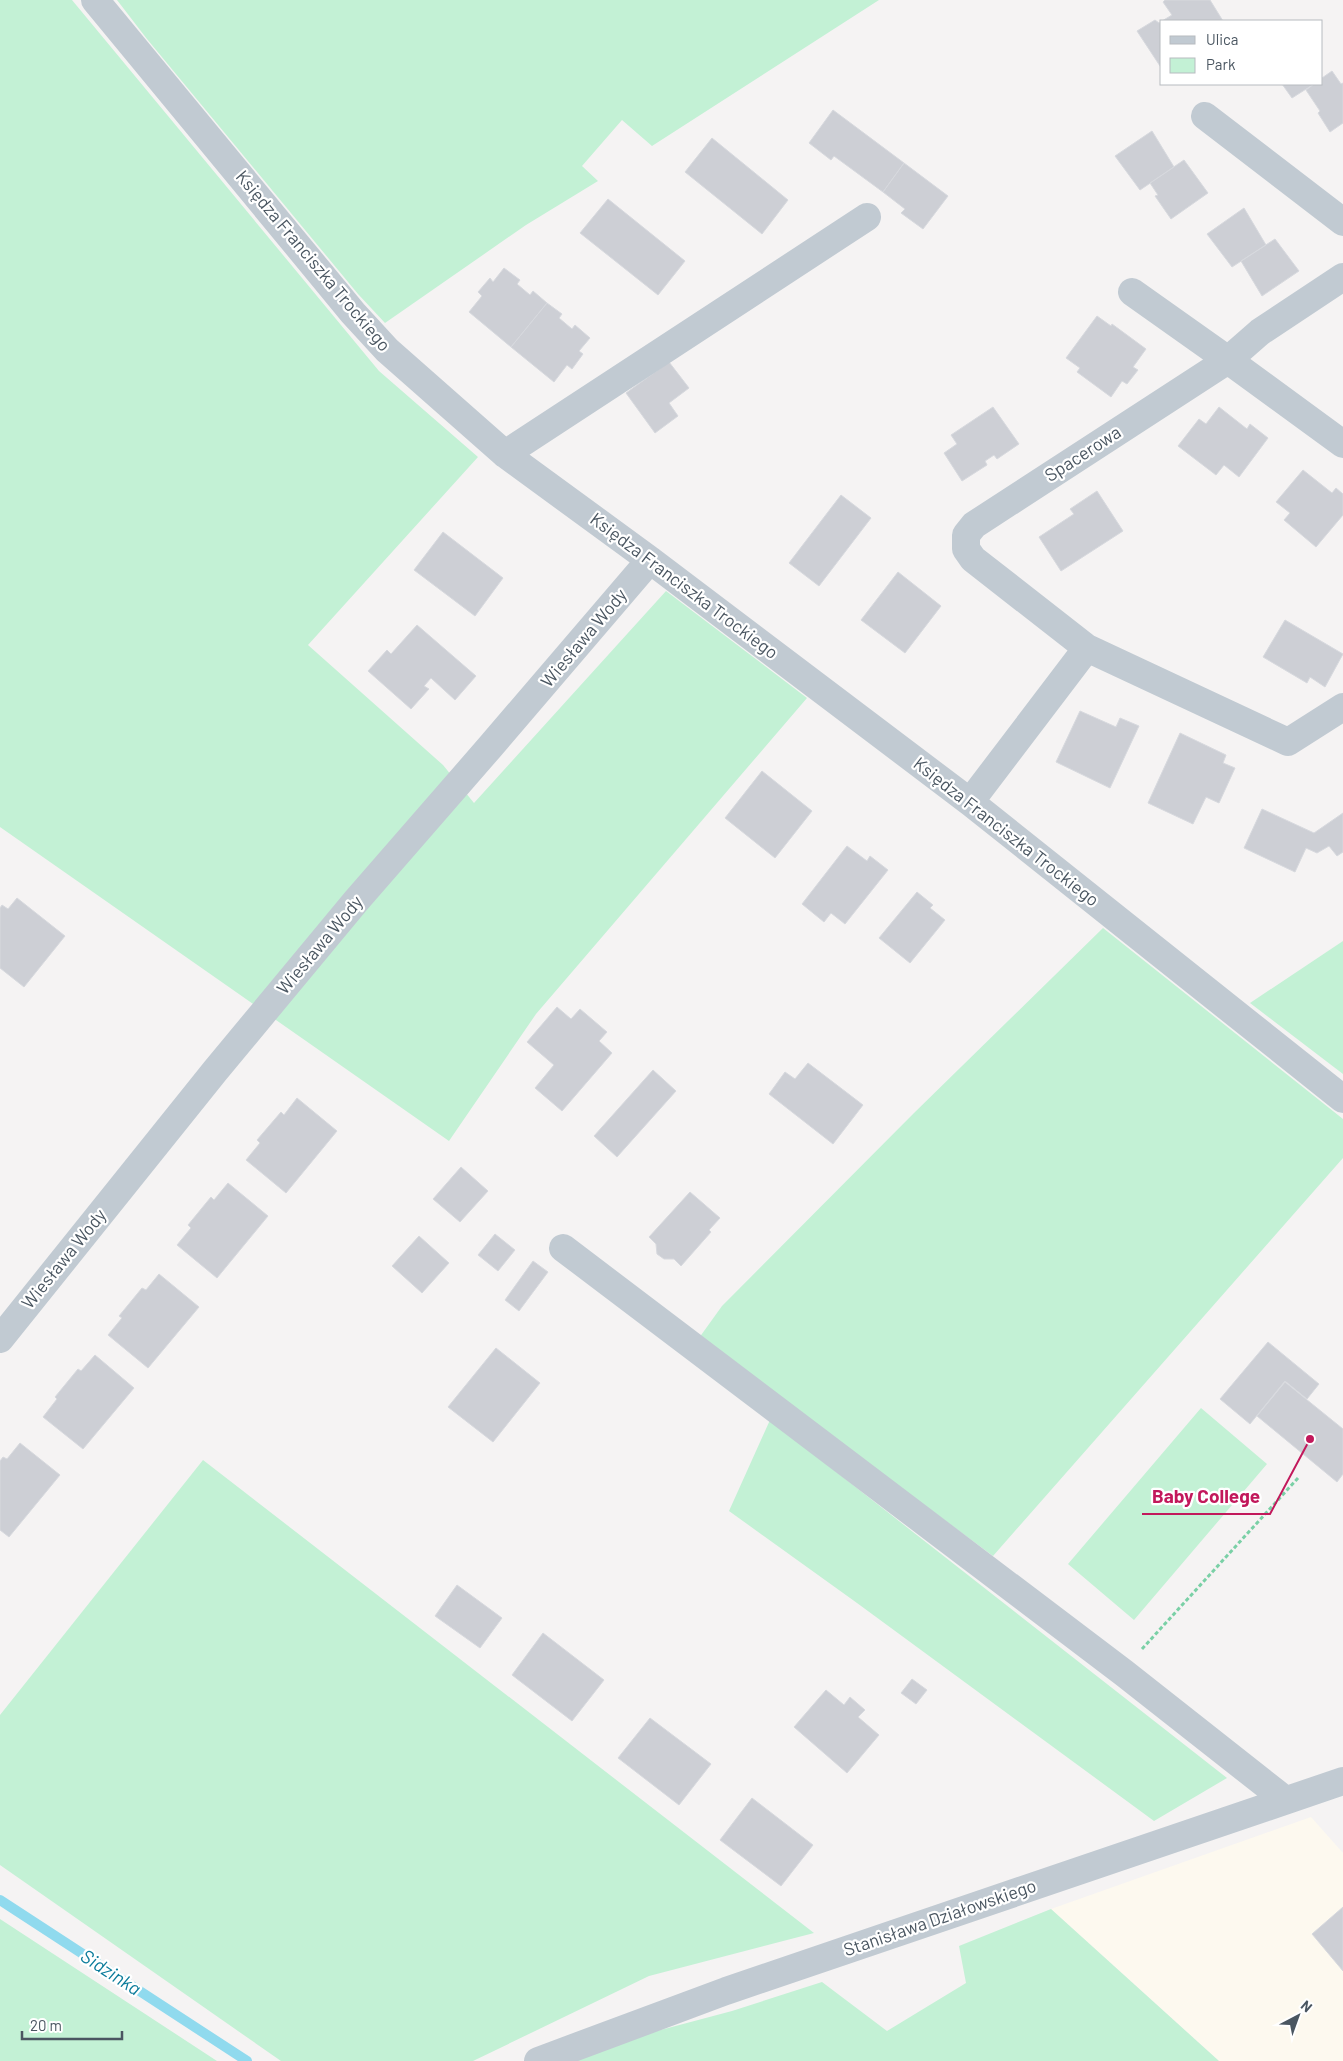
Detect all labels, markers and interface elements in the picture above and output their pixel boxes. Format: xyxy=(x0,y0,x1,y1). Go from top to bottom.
legend xyxy=(1160,20,1323,85)
text: Ulica xyxy=(1206,30,1238,48)
text: Park xyxy=(1206,55,1236,73)
street label: Księdza Franciszka Trockiego xyxy=(232,165,396,355)
street label: Spacerowa xyxy=(1040,420,1125,486)
street label: Księdza Franciszka Trockiego xyxy=(586,507,783,663)
street label: Wiesława Wody xyxy=(536,583,631,691)
street label: Księdza Franciszka Trockiego xyxy=(909,752,1104,911)
street label: Wiesława Wody xyxy=(272,890,367,998)
street label: Wiesława Wody xyxy=(16,1204,110,1313)
callout: Baby College xyxy=(1142,1480,1270,1514)
text: Baby College xyxy=(1152,1484,1260,1507)
street label: Stanisława Działowskiego xyxy=(840,1874,1039,1960)
water label: Sidzinka xyxy=(77,1944,146,2000)
north arrow xyxy=(1273,1991,1323,2041)
text: N xyxy=(1298,1996,1316,2015)
scale bar xyxy=(22,2008,122,2040)
text: 20 m xyxy=(30,2016,62,2034)

